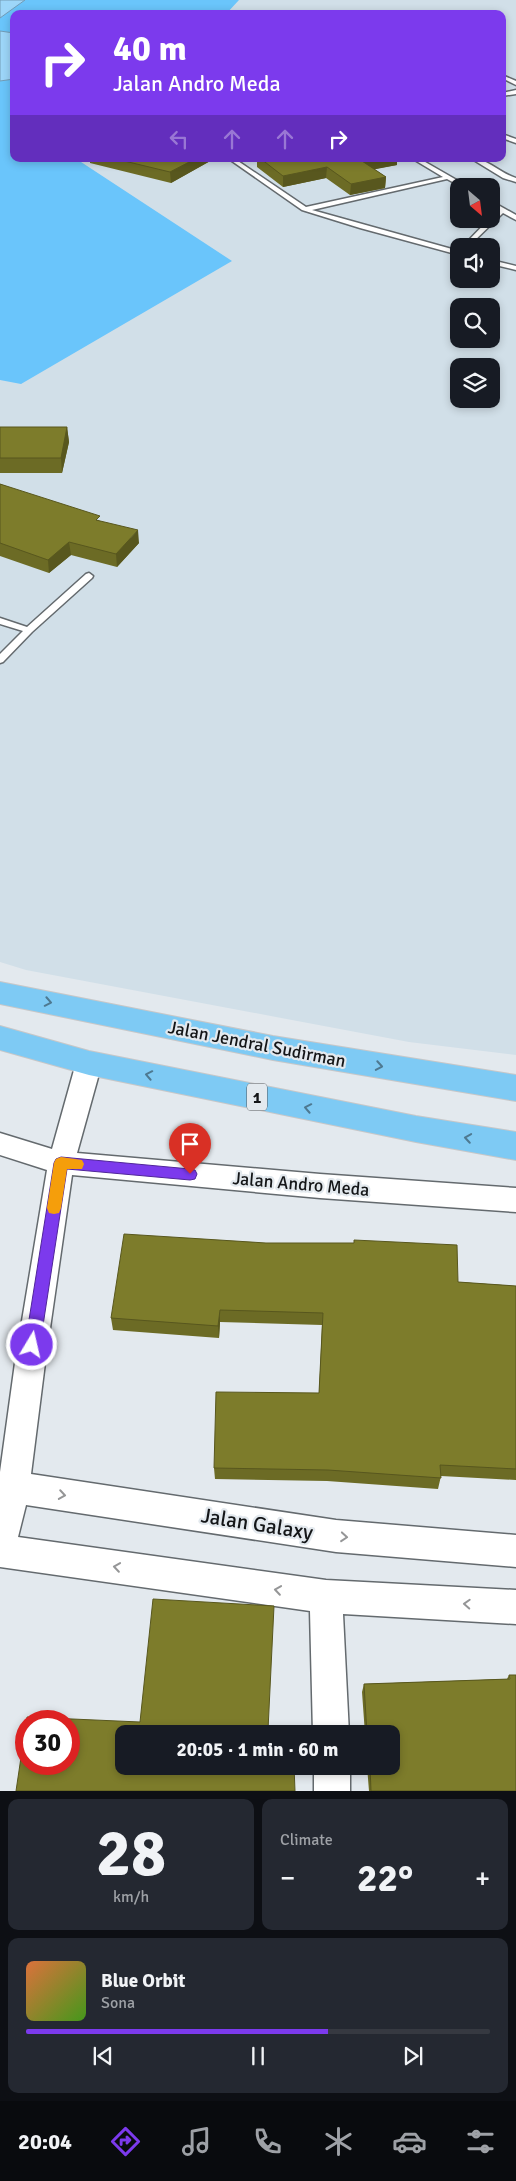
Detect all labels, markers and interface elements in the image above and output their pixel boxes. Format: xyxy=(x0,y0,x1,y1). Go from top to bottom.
text: 40 m xyxy=(113,27,187,70)
icon: right xyxy=(30,30,95,95)
text: Jalan Andro Meda xyxy=(113,70,281,97)
icon: left xyxy=(165,125,193,153)
icon: ahead xyxy=(218,125,246,153)
icon: ahead xyxy=(271,125,299,153)
icon: right xyxy=(324,125,352,153)
north arrow xyxy=(450,178,500,228)
map controls xyxy=(450,178,500,408)
button: sound xyxy=(450,238,500,288)
button: search xyxy=(450,298,500,348)
button: layers xyxy=(450,358,500,408)
one-way arrow xyxy=(43,997,52,1007)
street label: Jalan Jendral Sudirman xyxy=(166,1016,348,1072)
one-way arrow xyxy=(375,1061,384,1071)
one-way arrow xyxy=(145,1070,153,1081)
road number: 1 xyxy=(247,1084,267,1110)
one-way arrow xyxy=(304,1103,313,1113)
pin xyxy=(169,1123,211,1174)
icon: arrive xyxy=(176,1130,204,1158)
one-way arrow xyxy=(464,1133,472,1144)
street label: Jalan Andro Meda xyxy=(232,1167,370,1201)
position arrow xyxy=(5,1318,57,1370)
one-way arrow xyxy=(58,1489,67,1499)
street label: Jalan Galaxy xyxy=(199,1502,315,1546)
one-way arrow xyxy=(341,1531,349,1542)
one-way arrow xyxy=(113,1563,122,1573)
one-way arrow xyxy=(274,1586,283,1596)
one-way arrow xyxy=(463,1599,471,1610)
speed limit sign: 30 xyxy=(15,1710,80,1775)
text: 20:05 · 1 min · 60 m xyxy=(177,1738,338,1762)
text: 28 xyxy=(96,1814,166,1894)
text: Climate xyxy=(280,1830,333,1850)
text: 22° xyxy=(357,1855,413,1902)
text: − xyxy=(280,1861,295,1895)
text: + xyxy=(475,1861,490,1895)
text: km/h xyxy=(113,1887,149,1907)
text: Blue Orbit xyxy=(101,1969,185,1993)
text: Sona xyxy=(101,1993,135,2013)
icon: previous xyxy=(89,2042,117,2070)
icon: pause xyxy=(244,2042,272,2070)
icon: next xyxy=(399,2042,427,2070)
icon: directions xyxy=(108,2124,143,2159)
icon: music xyxy=(179,2124,214,2159)
icon: phone xyxy=(250,2124,285,2159)
icon: climate xyxy=(321,2124,356,2159)
icon: car xyxy=(392,2124,427,2159)
icon: filters xyxy=(463,2124,498,2159)
text: 20:04 xyxy=(18,2128,72,2155)

